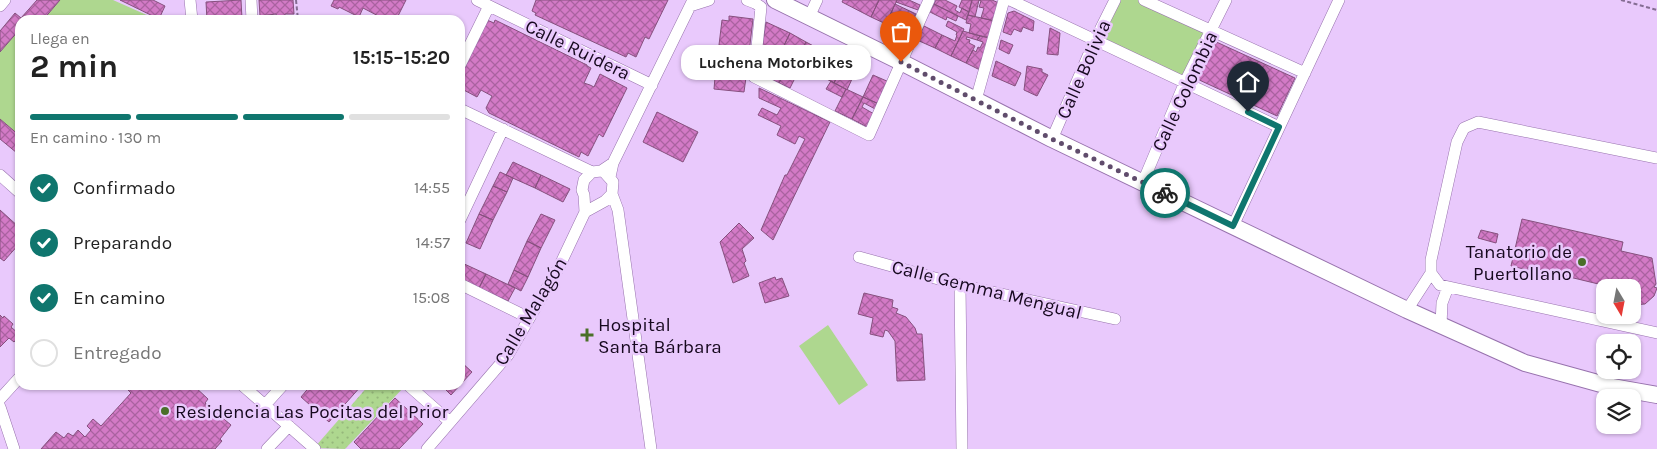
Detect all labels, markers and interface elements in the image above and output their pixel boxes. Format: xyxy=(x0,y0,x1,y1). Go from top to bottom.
pin xyxy=(880,11,922,62)
street label: Calle Ruidera xyxy=(521,15,634,85)
street label: Calle Bolivia xyxy=(1052,17,1115,122)
icon: bag xyxy=(887,18,915,46)
street label: Calle Colombia xyxy=(1147,28,1222,155)
text: Llega en xyxy=(30,29,90,48)
callout: Luchena Motorbikes xyxy=(681,44,871,80)
text: 15:15–15:20 xyxy=(353,47,450,69)
text: 2 min xyxy=(30,48,118,85)
text: Luchena Motorbikes xyxy=(699,53,853,72)
pin xyxy=(1227,61,1269,112)
icon: home xyxy=(1234,68,1262,96)
text: En camino · 130 m xyxy=(30,128,161,147)
courier xyxy=(1140,168,1190,218)
icon: check xyxy=(30,174,58,202)
text: Confirmado xyxy=(73,177,175,199)
text: 14:55 xyxy=(414,178,450,197)
icon: bike xyxy=(1151,179,1179,207)
icon: check xyxy=(30,229,58,257)
text: Preparando xyxy=(73,232,172,254)
text: 14:57 xyxy=(416,233,450,252)
place label: Tanatorio de Puertollano xyxy=(1466,241,1572,285)
street label: Calle Malagón xyxy=(490,254,572,369)
street label: Calle Gemma Mengual xyxy=(890,256,1084,324)
marker: Tanatorio de Puertollano xyxy=(1576,256,1588,268)
north arrow xyxy=(1596,279,1641,324)
map controls xyxy=(1596,279,1641,434)
icon: check xyxy=(30,284,58,312)
text: En camino xyxy=(73,287,165,309)
text: 15:08 xyxy=(413,288,450,307)
place label: Hospital Santa Bárbara xyxy=(598,314,722,358)
marker: Hospital Santa Bárbara xyxy=(580,328,594,342)
button: locate xyxy=(1596,334,1641,379)
text: Entregado xyxy=(73,342,162,364)
button: layers xyxy=(1596,389,1641,434)
place label: Residencia Las Pocitas del Prior xyxy=(175,401,449,423)
marker: Residencia Las Pocitas del Prior xyxy=(159,405,171,417)

